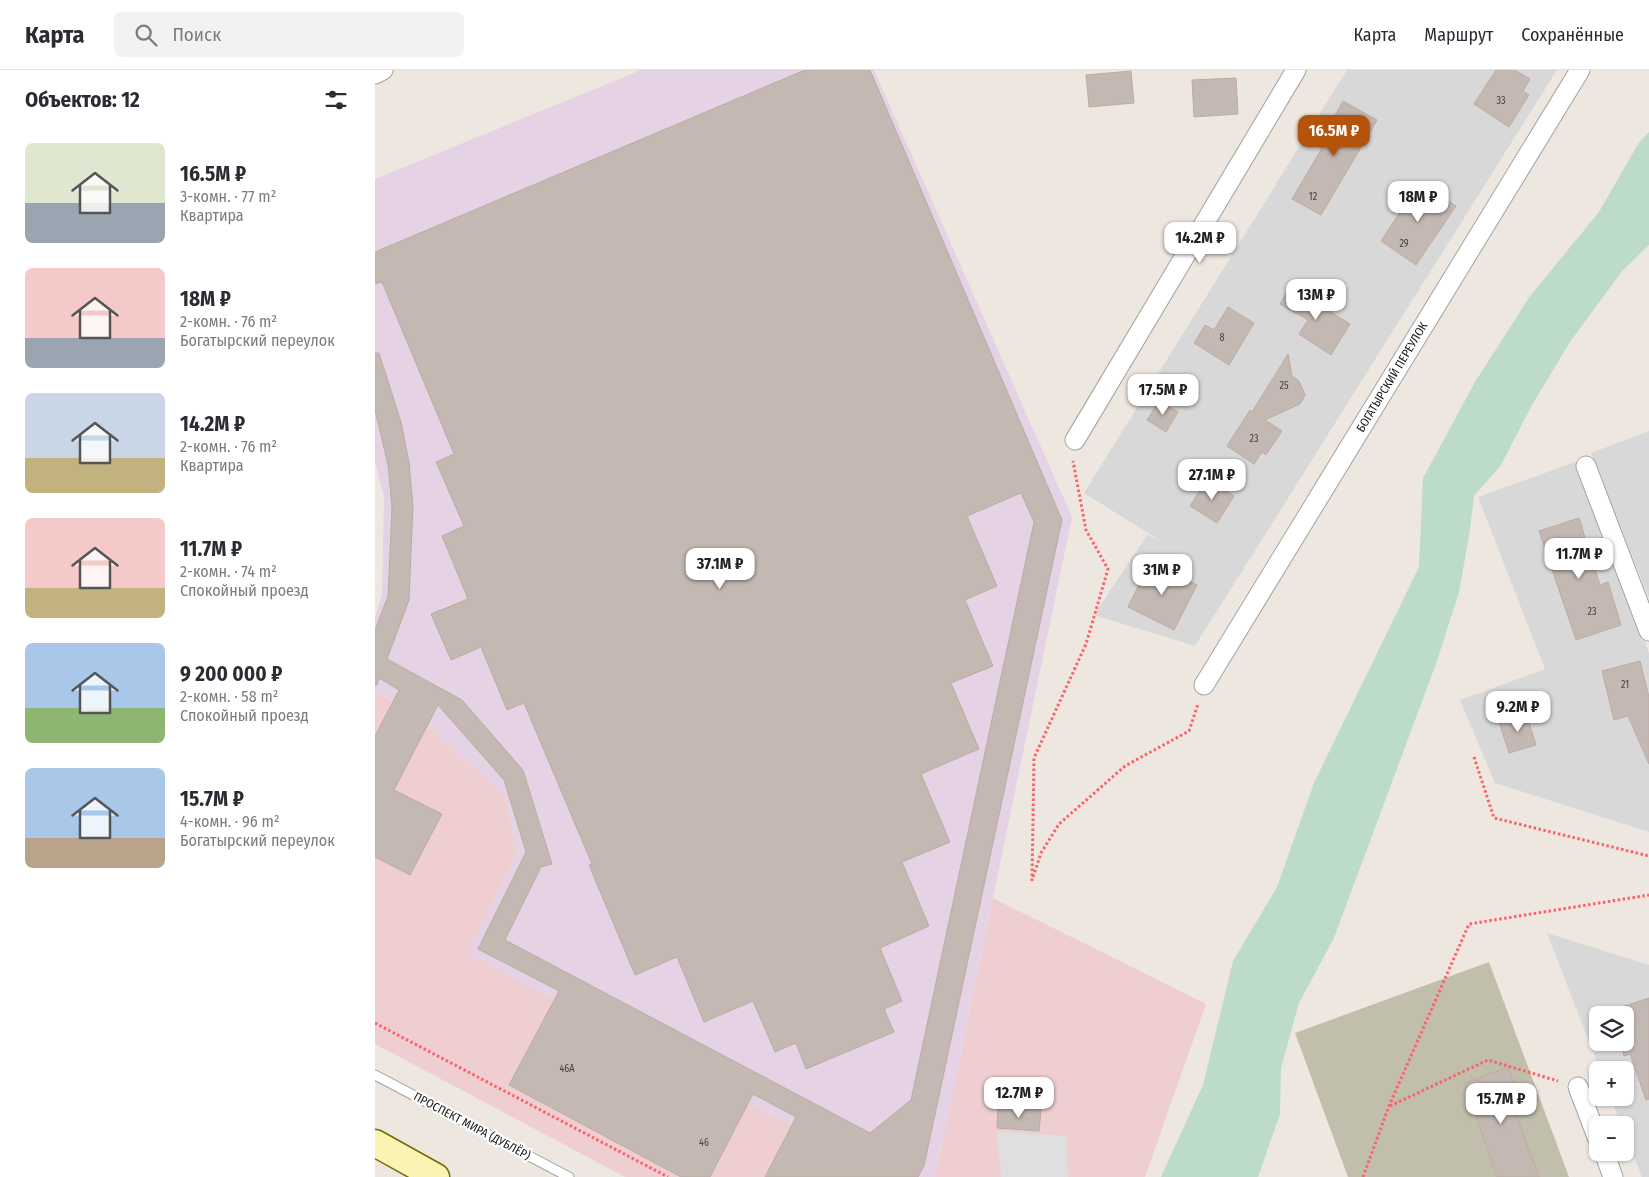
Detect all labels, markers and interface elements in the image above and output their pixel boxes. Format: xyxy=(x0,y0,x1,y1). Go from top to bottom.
search box xyxy=(114,12,464,57)
text: Карта xyxy=(25,21,84,49)
icon: search xyxy=(132,21,160,49)
text: Поиск xyxy=(172,23,221,46)
text: Карта xyxy=(1353,24,1396,46)
text: Маршрут xyxy=(1424,24,1493,46)
text: Сохранённые xyxy=(1521,24,1624,46)
icon: filters xyxy=(322,86,350,114)
text: Объектов: 12 xyxy=(25,87,140,113)
house number: 33 xyxy=(1496,95,1506,107)
pin: 16.5M ₽ xyxy=(1288,114,1380,157)
text: 16.5M ₽ xyxy=(1309,121,1359,140)
text: 16.5M ₽ xyxy=(180,161,246,187)
icon: home xyxy=(65,163,125,223)
pin: 18M ₽ xyxy=(1383,180,1453,223)
text: 3-комн. · 77 m² xyxy=(180,187,276,206)
text: 18M ₽ xyxy=(1399,187,1437,206)
house number: 12 xyxy=(1309,191,1318,203)
text: Квартира xyxy=(180,206,244,225)
pin: 14.2M ₽ xyxy=(1154,222,1246,264)
text: 14.2M ₽ xyxy=(1175,228,1225,247)
house number: 29 xyxy=(1399,238,1409,250)
pin: 13M ₽ xyxy=(1281,278,1351,321)
text: 13M ₽ xyxy=(1297,285,1335,304)
text: 18M ₽ xyxy=(180,286,231,312)
icon: home xyxy=(65,288,125,348)
text: 2-комн. · 76 m² xyxy=(180,312,277,331)
street label: БОГАТЫРСКИЙ ПЕРЕУЛОК xyxy=(1353,318,1431,435)
text: Богатырский переулок xyxy=(180,331,335,350)
house number: 8 xyxy=(1220,332,1225,344)
pin: 17.5M ₽ xyxy=(1117,374,1209,416)
text: 17.5M ₽ xyxy=(1139,380,1187,399)
house number: 25 xyxy=(1280,380,1289,392)
text: 14.2M ₽ xyxy=(180,411,245,437)
icon: home xyxy=(65,413,125,473)
house number: 23 xyxy=(1250,433,1259,445)
text: 2-комн. · 76 m² xyxy=(180,437,277,456)
text: Квартира xyxy=(180,456,244,475)
pin: 27.1M ₽ xyxy=(1166,458,1258,501)
text: 27.1M ₽ xyxy=(1189,465,1235,484)
text: 11.7M ₽ xyxy=(180,536,242,562)
icon: home xyxy=(65,538,125,598)
pin: 11.7M ₽ xyxy=(1533,538,1625,580)
text: 11.7M ₽ xyxy=(1555,544,1603,563)
pin: 37.1M ₽ xyxy=(674,548,766,590)
text: 37.1M ₽ xyxy=(697,554,743,573)
pin: 31M ₽ xyxy=(1127,554,1197,596)
text: 31M ₽ xyxy=(1143,560,1181,579)
text: 2-комн. · 74 m² xyxy=(180,562,277,581)
text: Спокойный проезд xyxy=(180,581,309,600)
house number: 23 xyxy=(1588,606,1597,618)
text: 9 200 000 ₽ xyxy=(180,661,282,687)
icon: home xyxy=(65,663,125,723)
house number: 21 xyxy=(1621,679,1629,691)
text: 2-комн. · 58 m² xyxy=(180,687,278,706)
pin: 9.2M ₽ xyxy=(1477,690,1559,733)
text: 9.2M ₽ xyxy=(1497,697,1539,716)
text: Спокойный проезд xyxy=(180,706,309,725)
text: 15.7M ₽ xyxy=(180,786,244,812)
icon: home xyxy=(65,788,125,848)
text: 4-комн. · 96 m² xyxy=(180,812,279,831)
text: Богатырский переулок xyxy=(180,831,335,850)
map controls xyxy=(1589,1006,1634,1161)
button: layers xyxy=(1589,1006,1634,1051)
button: + xyxy=(1589,1061,1634,1106)
house number: 46А xyxy=(559,1063,575,1075)
pin: 12.7M ₽ xyxy=(973,1076,1065,1119)
pin: 15.7M ₽ xyxy=(1455,1082,1547,1125)
text: 12.7M ₽ xyxy=(995,1083,1043,1102)
street label: ПРОСПЕКТ МИРА (ДУБЛЁР) xyxy=(411,1088,534,1163)
text: 15.7M ₽ xyxy=(1477,1089,1525,1108)
button: − xyxy=(1589,1116,1634,1161)
house number: 46 xyxy=(699,1137,709,1149)

